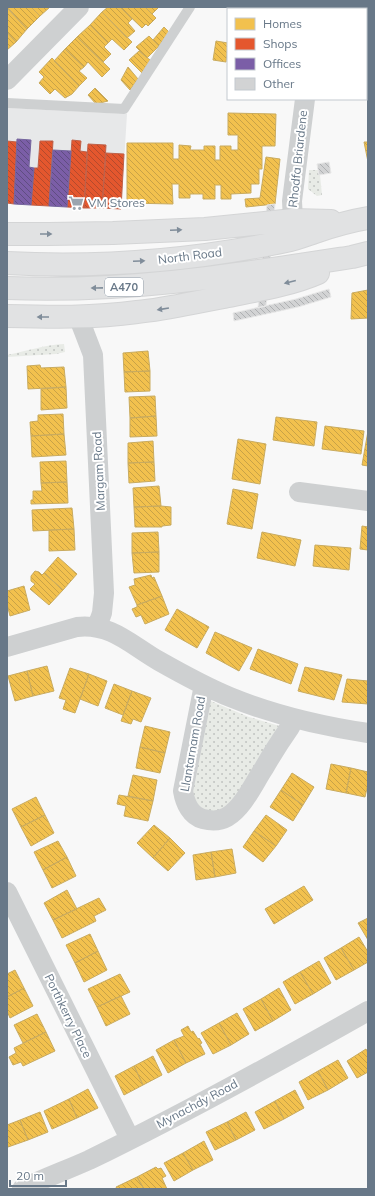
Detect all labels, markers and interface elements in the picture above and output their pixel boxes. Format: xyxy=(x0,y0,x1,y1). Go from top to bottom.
legend xyxy=(227,8,367,100)
text: Homes xyxy=(263,16,302,31)
text: Shops xyxy=(263,36,298,51)
text: Offices xyxy=(263,56,301,71)
text: Other xyxy=(263,76,295,91)
street label: Rhodfa Briardene xyxy=(285,110,310,208)
supermarket icon: VM Stores xyxy=(67,194,85,212)
place label: VM Stores xyxy=(88,195,145,210)
one-way arrow xyxy=(170,227,182,234)
one-way arrow xyxy=(40,231,53,237)
street label: North Road xyxy=(157,244,223,267)
one-way arrow xyxy=(133,258,145,265)
road number: A470 xyxy=(105,278,143,296)
one-way arrow xyxy=(284,280,296,286)
one-way arrow xyxy=(90,285,103,291)
one-way arrow xyxy=(157,306,169,312)
one-way arrow xyxy=(36,314,49,320)
street label: Margam Road xyxy=(89,431,108,511)
street label: Llantarnam Road xyxy=(177,695,208,793)
street label: Porthkerry Place xyxy=(42,971,95,1060)
street label: Mynachdy Road xyxy=(154,1076,240,1131)
scale bar xyxy=(10,1162,66,1188)
text: 20 m xyxy=(16,1168,44,1183)

